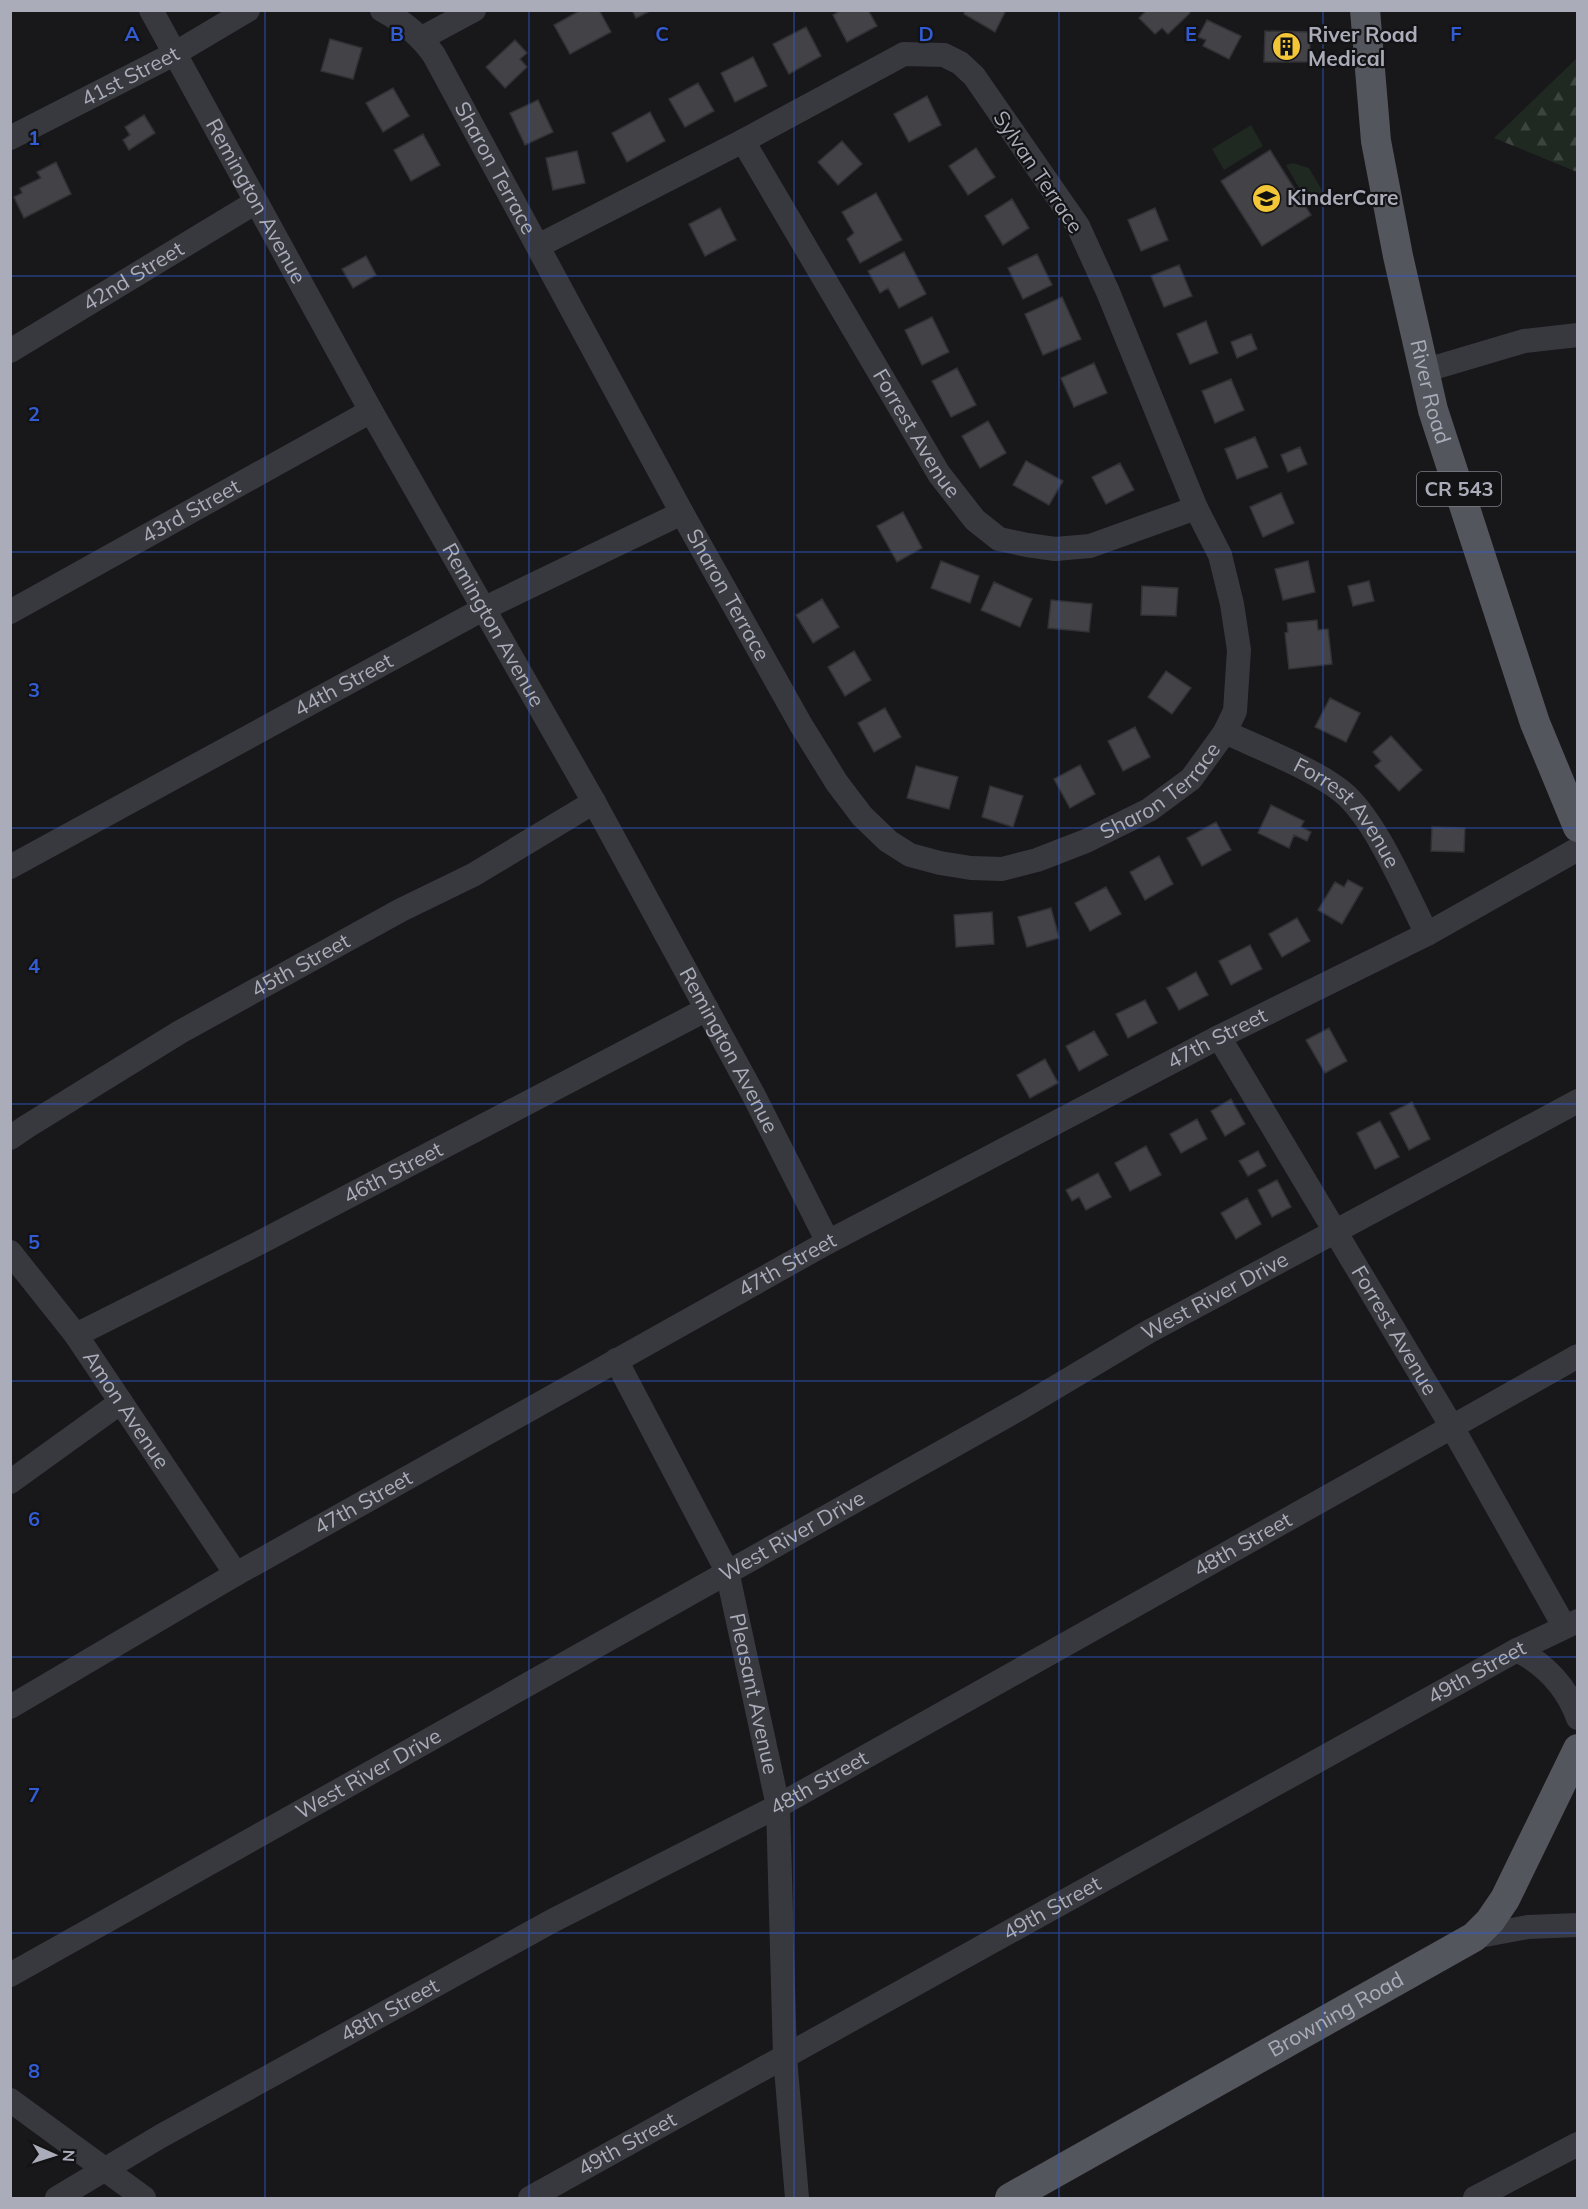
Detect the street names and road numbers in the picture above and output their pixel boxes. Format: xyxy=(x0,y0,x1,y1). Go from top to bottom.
street label: 41st Street xyxy=(76,40,184,111)
street label: Sharon Terrace xyxy=(450,97,543,239)
street label: Sylvan Terrace xyxy=(988,105,1089,238)
street label: Remington Avenue xyxy=(201,114,312,288)
street label: 42nd Street xyxy=(77,235,188,316)
street label: River Road xyxy=(1405,337,1457,447)
street label: Forrest Avenue xyxy=(868,364,967,502)
road number: CR 543 xyxy=(1417,472,1501,506)
street label: 43rd Street xyxy=(136,473,244,548)
street label: Sharon Terrace xyxy=(681,524,776,665)
street label: Remington Avenue xyxy=(437,538,551,711)
street label: 44th Street xyxy=(289,647,397,722)
street label: Sharon Terrace xyxy=(1095,737,1225,844)
street label: Forrest Avenue xyxy=(1290,751,1406,872)
street label: 45th Street xyxy=(246,927,354,1002)
street label: Remington Avenue xyxy=(674,962,785,1137)
street label: 47th Street xyxy=(1162,1001,1271,1074)
street label: 46th Street xyxy=(338,1135,447,1209)
street label: 47th Street xyxy=(733,1226,840,1302)
street label: West River Drive xyxy=(1137,1245,1292,1345)
street label: Forrest Avenue xyxy=(1347,1261,1444,1400)
street label: Amon Avenue xyxy=(78,1345,176,1473)
street label: 47th Street xyxy=(309,1464,416,1540)
street label: West River Drive xyxy=(715,1484,869,1586)
street label: 48th Street xyxy=(1189,1506,1296,1582)
street label: Pleasant Avenue xyxy=(725,1611,785,1776)
street label: 49th Street xyxy=(1423,1634,1530,1709)
street label: West River Drive xyxy=(291,1722,445,1824)
street label: 48th Street xyxy=(765,1744,872,1820)
street label: 49th Street xyxy=(998,1870,1105,1945)
street label: Browning Road xyxy=(1263,1965,1408,2062)
street label: 48th Street xyxy=(335,1972,443,2047)
street label: 49th Street xyxy=(573,2106,680,2181)

